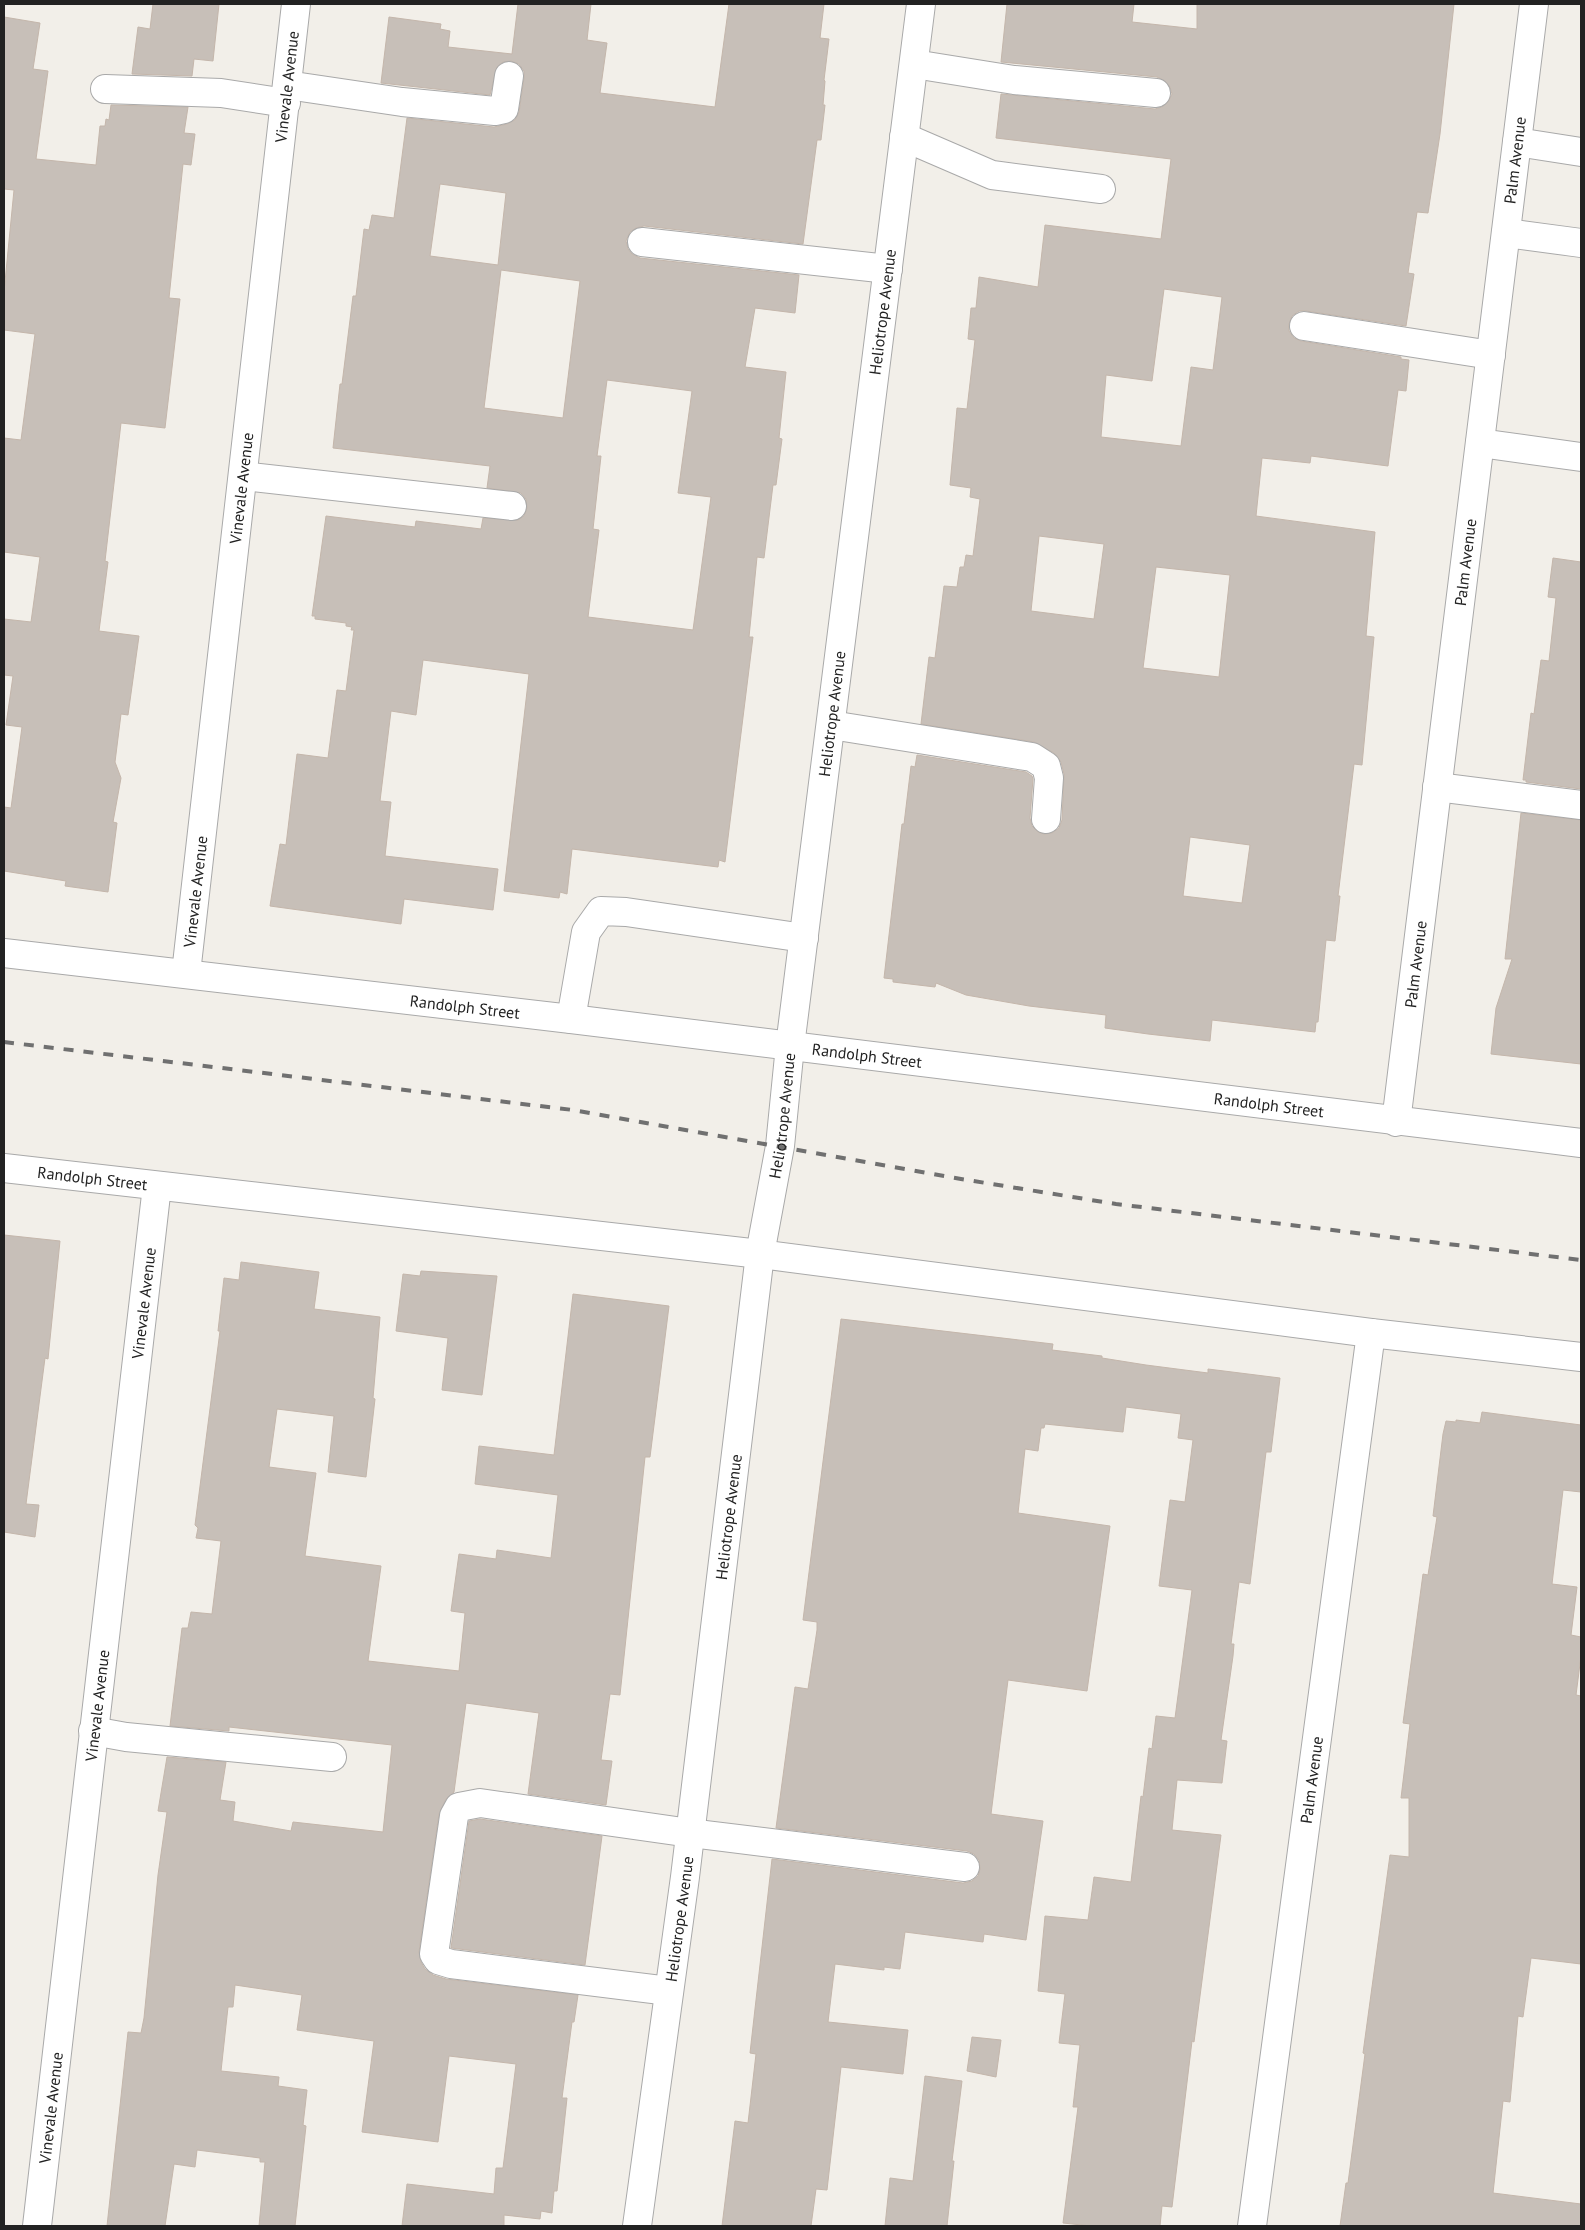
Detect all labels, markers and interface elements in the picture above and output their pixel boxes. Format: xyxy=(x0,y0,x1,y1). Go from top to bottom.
street label: Vinevale Avenue xyxy=(270,30,303,145)
street label: Palm Avenue xyxy=(1499,115,1530,205)
street label: Heliotrope Avenue xyxy=(864,248,900,376)
street label: Vinevale Avenue xyxy=(225,431,257,546)
street label: Palm Avenue xyxy=(1450,517,1480,607)
street label: Heliotrope Avenue xyxy=(814,650,850,778)
street label: Vinevale Avenue xyxy=(179,835,212,949)
street label: Palm Avenue xyxy=(1400,919,1431,1009)
street label: Randolph Street xyxy=(409,990,522,1023)
street label: Randolph Street xyxy=(811,1039,924,1072)
street label: Heliotrope Avenue xyxy=(764,1052,799,1180)
street label: Randolph Street xyxy=(1213,1088,1326,1121)
street label: Randolph Street xyxy=(36,1162,149,1194)
street label: Vinevale Avenue xyxy=(127,1246,160,1361)
street label: Heliotrope Avenue xyxy=(711,1453,746,1581)
street label: Vinevale Avenue xyxy=(81,1649,113,1763)
street label: Palm Avenue xyxy=(1296,1735,1327,1825)
street label: Heliotrope Avenue xyxy=(661,1855,697,1983)
street label: Vinevale Avenue xyxy=(34,2051,67,2166)

